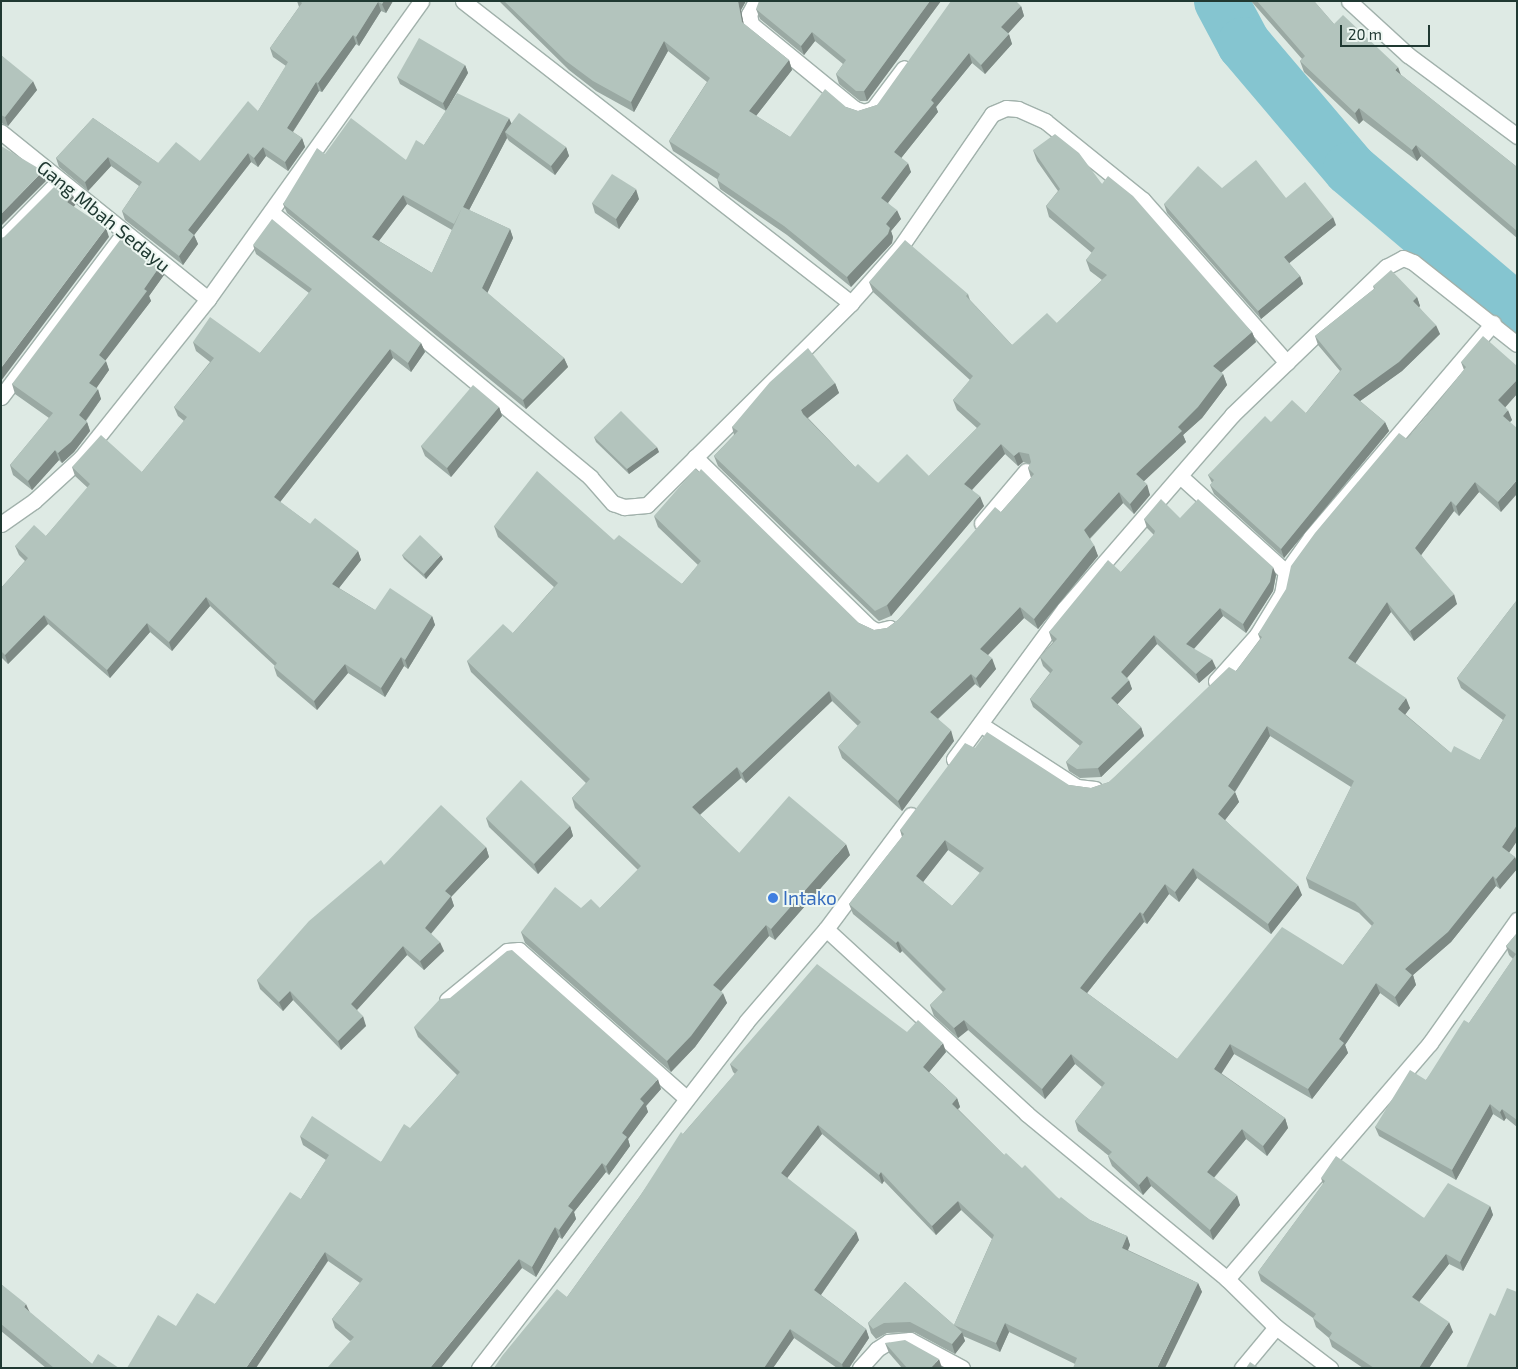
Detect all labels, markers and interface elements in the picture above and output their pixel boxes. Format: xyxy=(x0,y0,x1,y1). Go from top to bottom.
scale bar xyxy=(1343,15,1433,47)
text: 20 m xyxy=(1348,25,1382,43)
street label: Gang Mbah Sedayu xyxy=(33,155,175,277)
place label: Intako xyxy=(783,887,837,909)
marker: Intako xyxy=(767,892,779,904)

